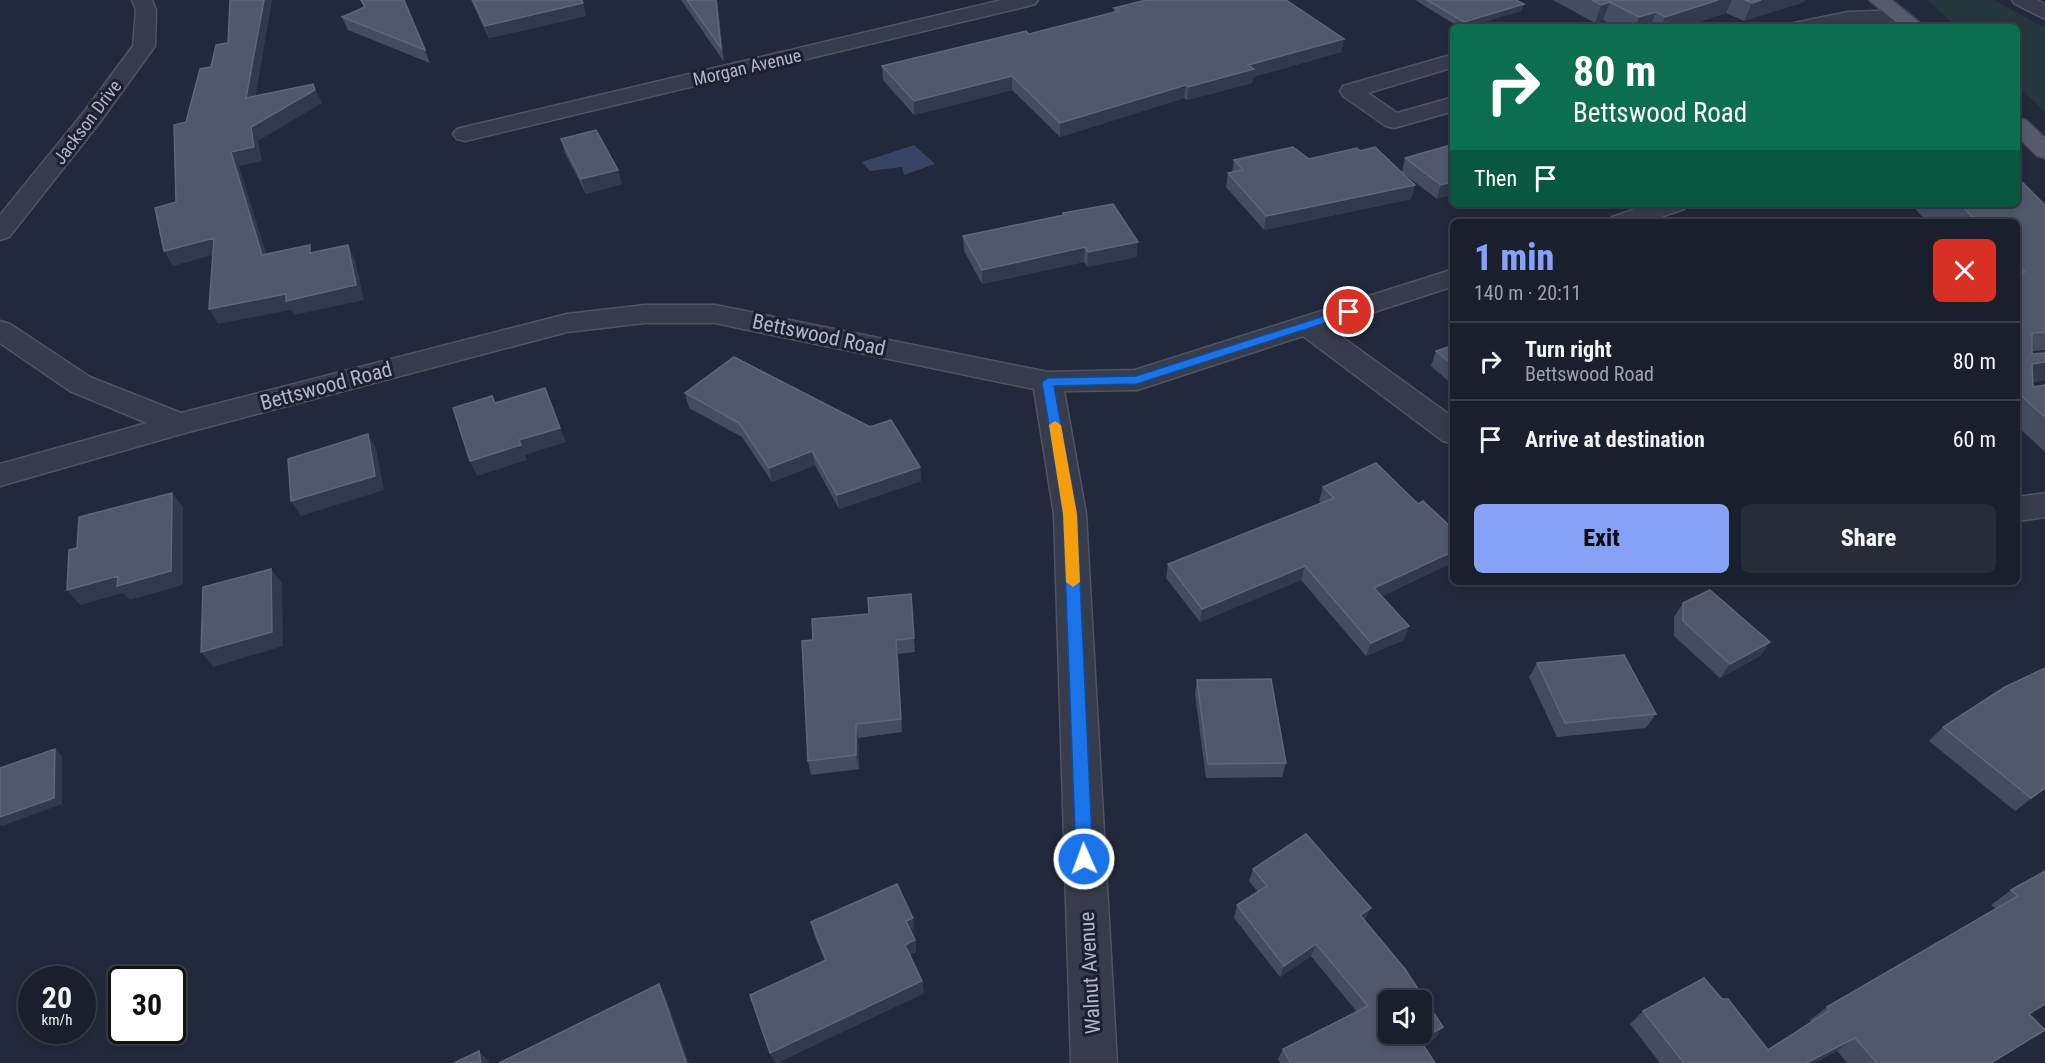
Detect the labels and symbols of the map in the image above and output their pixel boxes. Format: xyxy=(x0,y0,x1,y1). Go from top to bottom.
street label: Morgan Avenue xyxy=(691,44,803,90)
street label: Jackson Drive xyxy=(49,76,125,168)
pin xyxy=(1323,286,1374,337)
street label: Bettswood Road xyxy=(750,309,888,361)
street label: Bettswood Road xyxy=(257,357,395,415)
position arrow xyxy=(1052,827,1116,891)
street label: Walnut Avenue xyxy=(1075,911,1105,1035)
speed limit sign: 30 xyxy=(108,966,186,1044)

